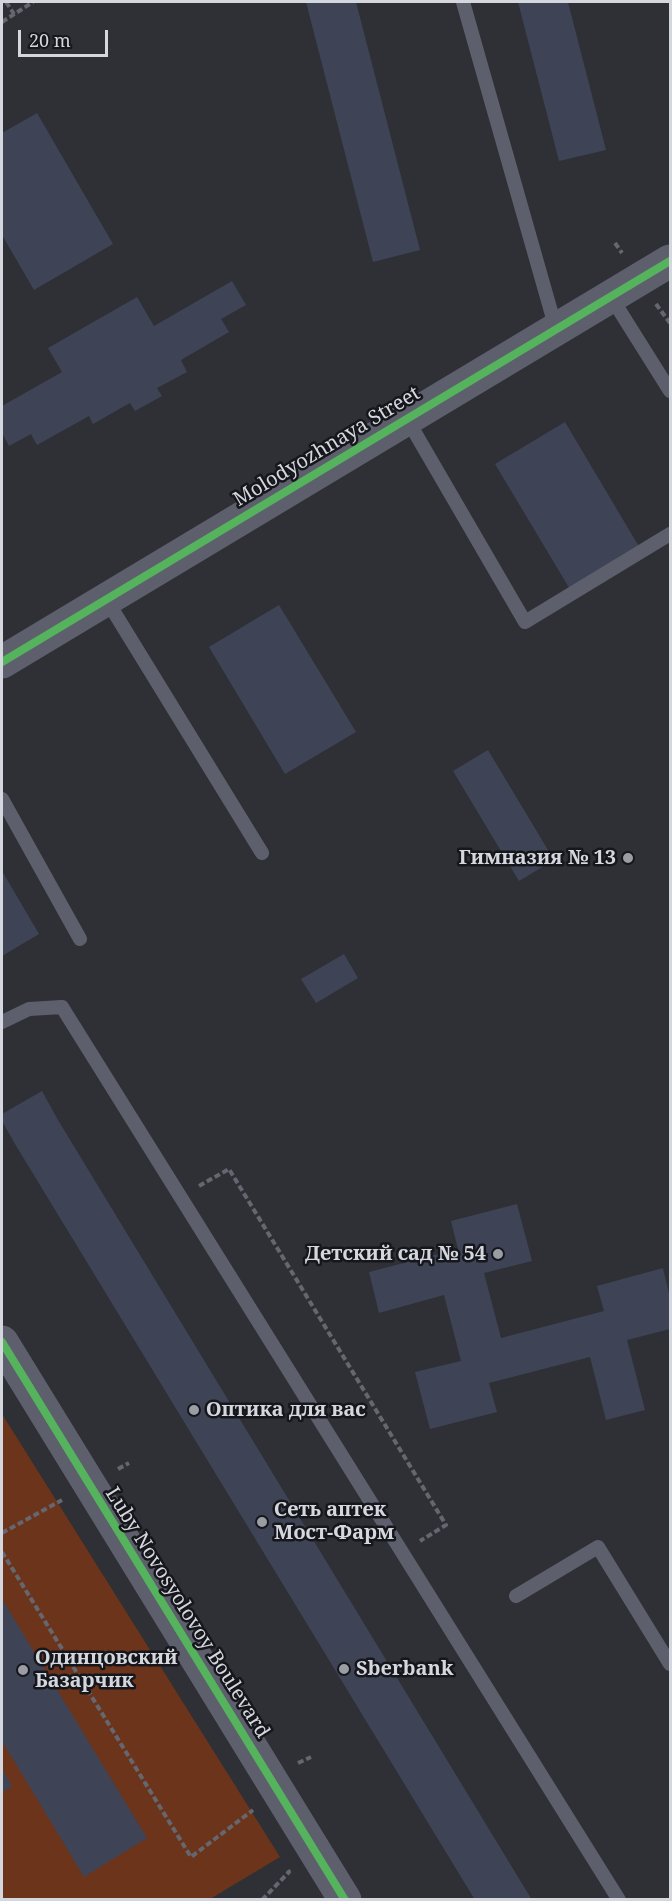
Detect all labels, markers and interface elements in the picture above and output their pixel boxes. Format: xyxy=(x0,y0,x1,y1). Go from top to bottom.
scale bar xyxy=(21,18,111,56)
text: 20 m xyxy=(29,28,71,52)
street label: Molodyozhnaya Street xyxy=(229,382,425,512)
place label: Гимназия № 13 xyxy=(459,846,616,870)
marker: Гимназия № 13 xyxy=(621,851,635,865)
place label: Детский сад № 54 xyxy=(305,1242,486,1266)
marker: Детский сад № 54 xyxy=(491,1247,505,1261)
place label: Оптика для вас xyxy=(206,1398,366,1422)
marker: Оптика для вас xyxy=(187,1403,201,1417)
street label: Luby Novosyolovoy Boulevard xyxy=(100,1483,274,1743)
place label: Сеть аптек Мост-Фарм xyxy=(274,1498,394,1545)
marker: Сеть аптек Мост-Фарм xyxy=(255,1515,269,1529)
place label: Одинцовский Базарчик xyxy=(35,1646,178,1693)
place label: Sberbank xyxy=(356,1657,454,1681)
marker: Sberbank xyxy=(337,1662,351,1676)
marker: Одинцовский Базарчик xyxy=(16,1663,30,1677)

